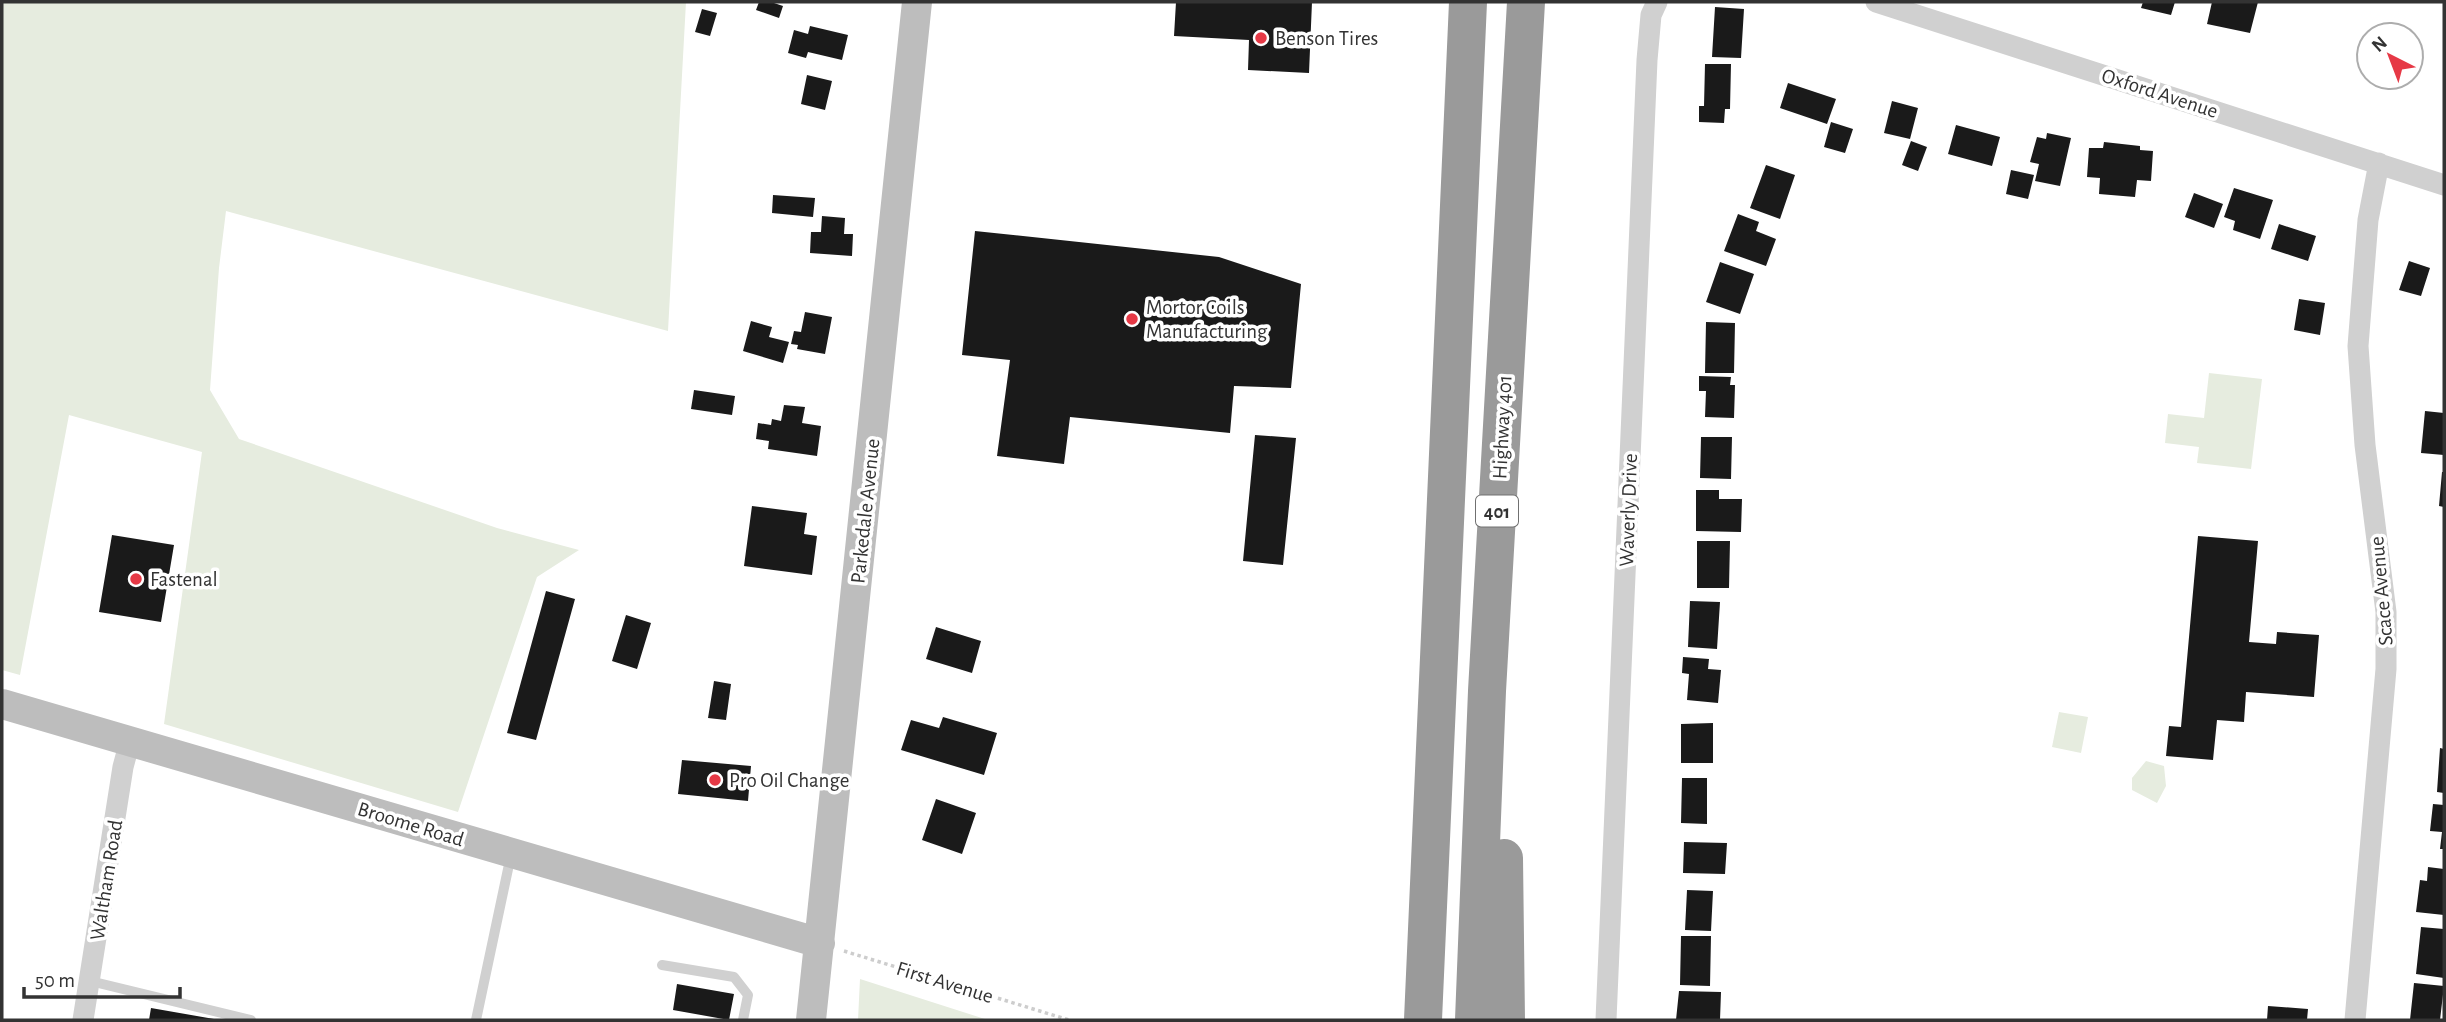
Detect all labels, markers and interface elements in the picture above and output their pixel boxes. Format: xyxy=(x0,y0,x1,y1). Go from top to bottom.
north arrow xyxy=(2355,21,2425,91)
place label: Benson Tires xyxy=(1275,28,1378,49)
marker: Benson Tires xyxy=(1253,30,1269,46)
text: N xyxy=(2368,33,2391,56)
street label: Oxford Avenue xyxy=(2099,65,2221,122)
place label: Mortor Coils Manufacturing xyxy=(1146,297,1268,342)
marker: Mortor Coils Manufacturing xyxy=(1124,311,1140,327)
street label: Highway 401 xyxy=(1489,374,1516,480)
street label: Parkedale Avenue xyxy=(847,437,884,585)
street label: Waverly Drive xyxy=(1616,453,1641,567)
road number: 401 xyxy=(1476,496,1518,526)
street label: Scace Avenue xyxy=(2366,535,2397,646)
place label: Fastenal xyxy=(150,569,218,590)
marker: Fastenal xyxy=(128,571,144,587)
place label: Pro Oil Change xyxy=(729,770,849,791)
marker: Pro Oil Change xyxy=(707,772,723,788)
street label: Broome Road xyxy=(355,798,467,851)
street label: Waltham Road xyxy=(87,818,126,942)
scale bar xyxy=(24,956,180,1000)
street label: First Avenue xyxy=(894,958,996,1007)
text: 50 m xyxy=(35,970,75,991)

